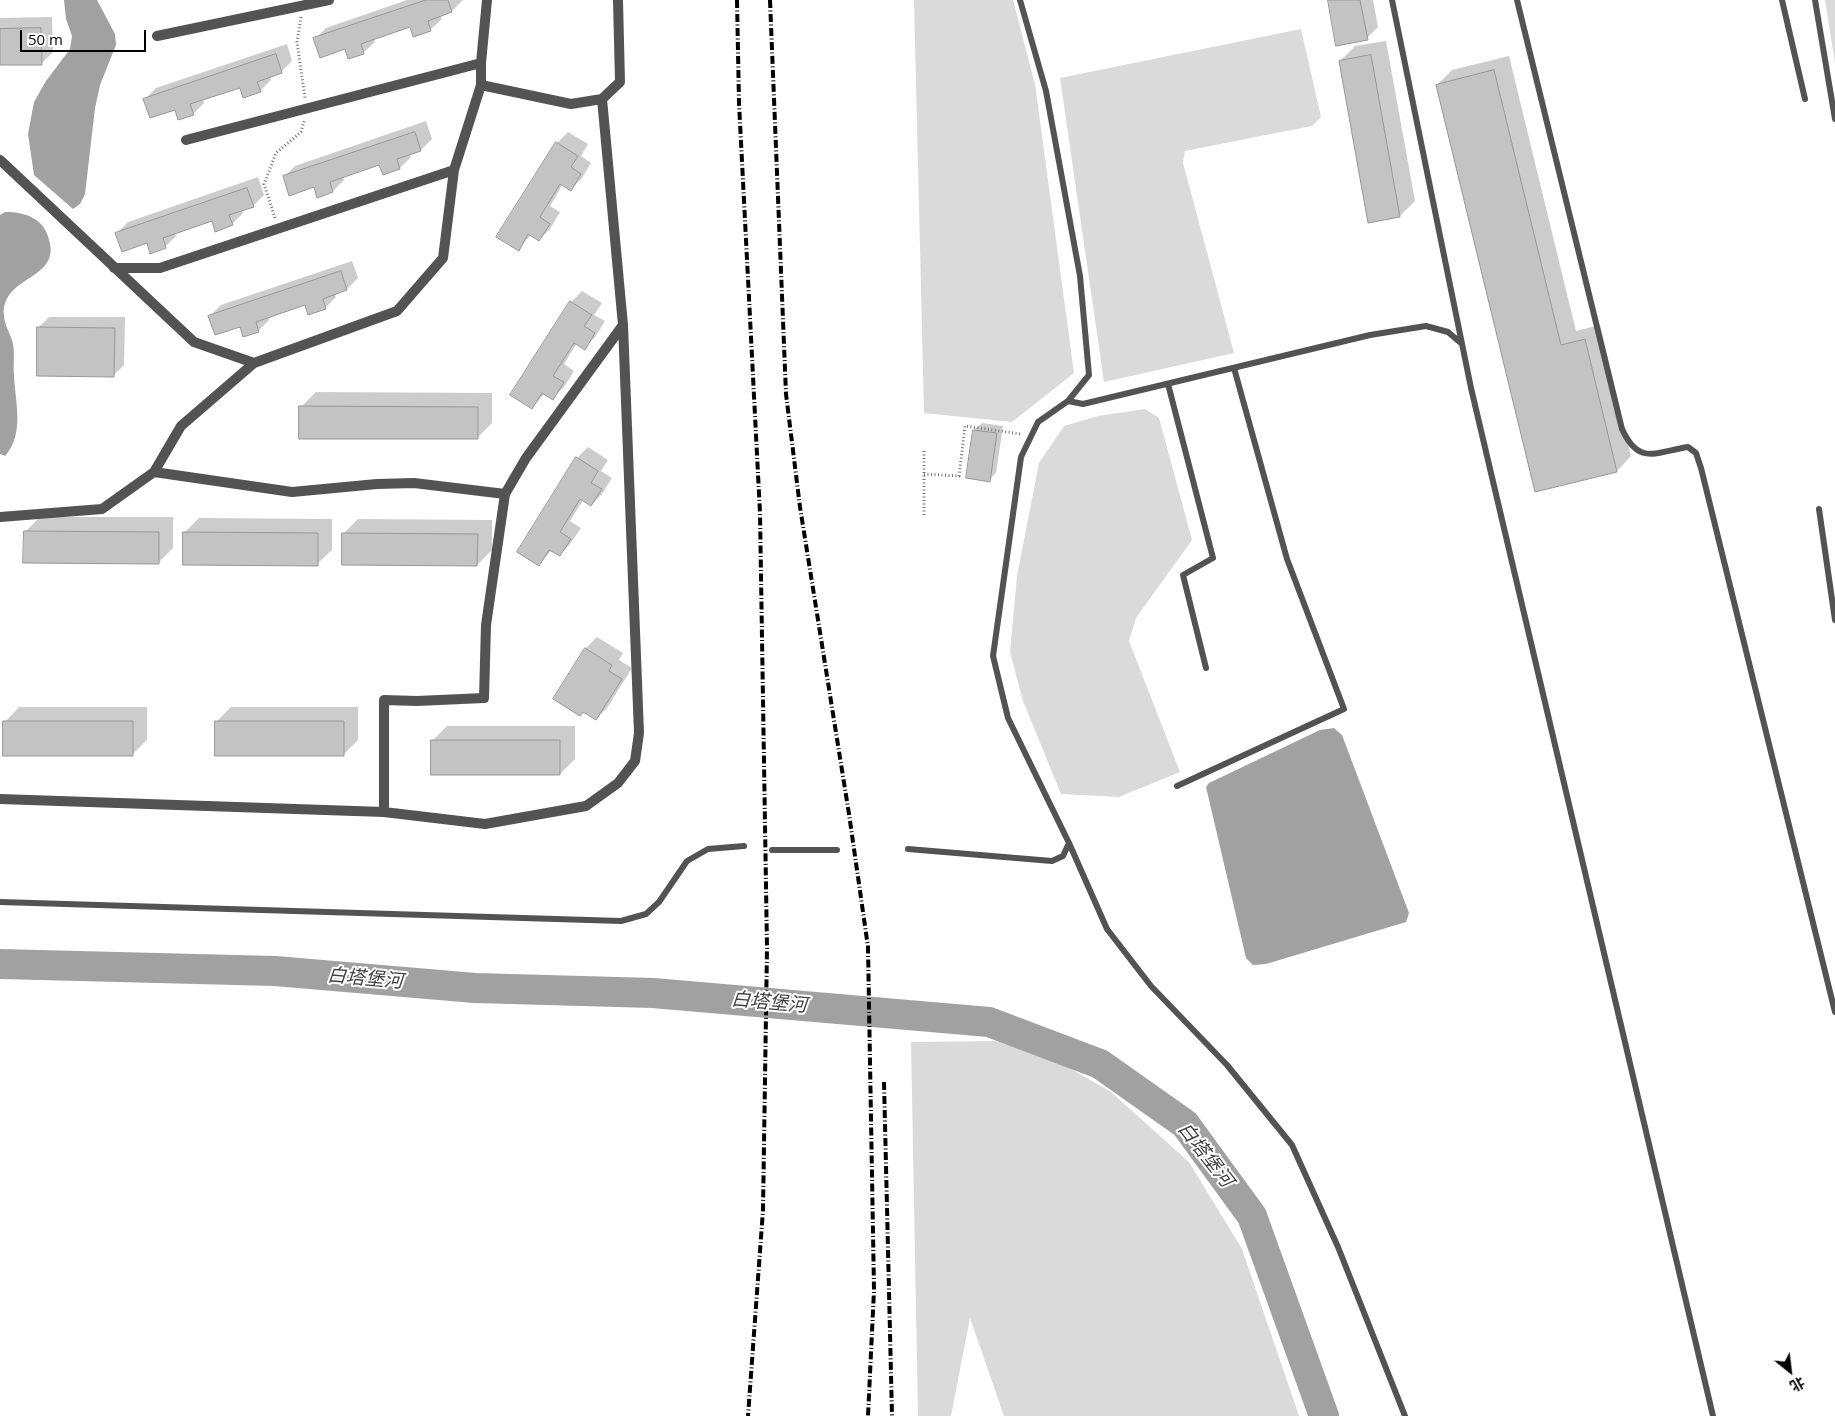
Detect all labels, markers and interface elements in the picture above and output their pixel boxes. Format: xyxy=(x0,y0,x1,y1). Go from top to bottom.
scale bar xyxy=(22,20,149,52)
text: 50 m xyxy=(28,29,63,49)
water label: 白塔堡河 xyxy=(326,964,404,994)
water label: 白塔堡河 xyxy=(730,988,808,1018)
water label: 白塔堡河 xyxy=(1173,1118,1237,1192)
north arrow xyxy=(1765,1346,1815,1396)
text: 北 xyxy=(1787,1373,1808,1396)

